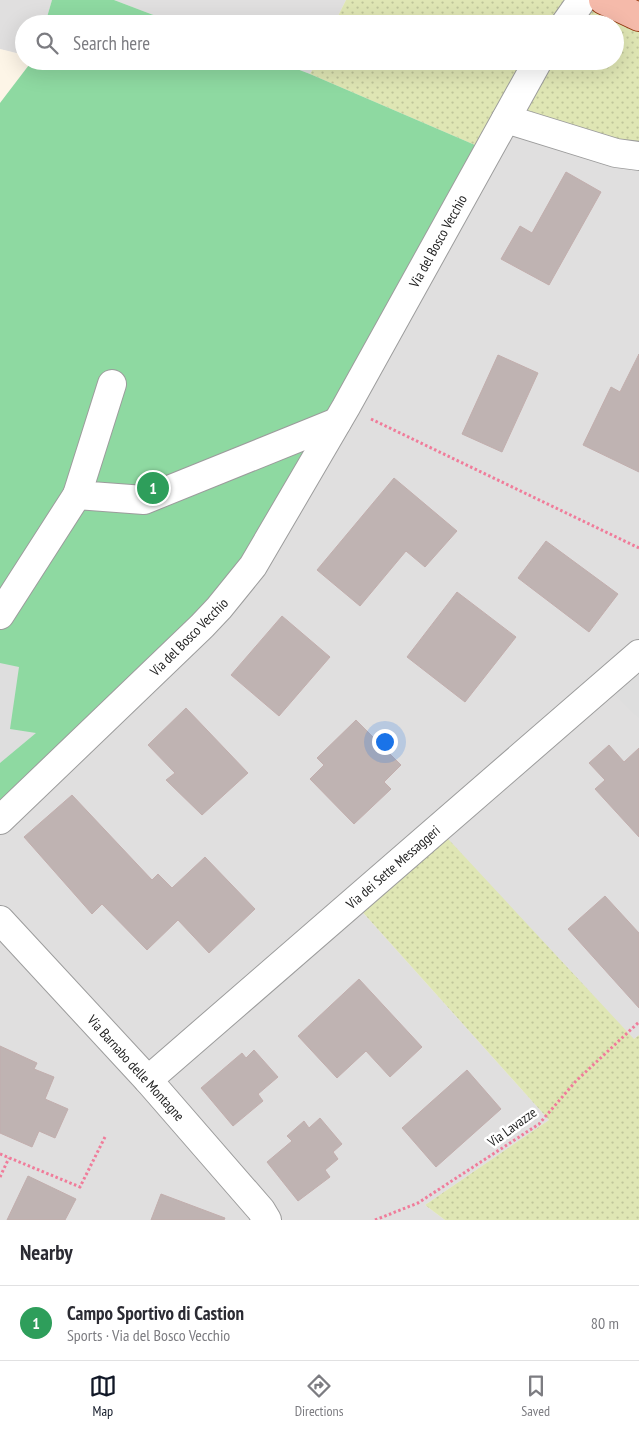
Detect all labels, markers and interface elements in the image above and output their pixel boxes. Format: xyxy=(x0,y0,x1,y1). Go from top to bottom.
search box xyxy=(15,15,624,70)
icon: search xyxy=(33,29,61,57)
text: Search here xyxy=(73,31,150,55)
street label: Via del Bosco Vecchio xyxy=(405,191,471,291)
pin: 1 xyxy=(137,469,169,507)
street label: Via del Bosco Vecchio xyxy=(145,594,232,681)
your location xyxy=(372,729,398,755)
street label: Via dei Sette Messaggeri xyxy=(342,821,444,913)
street label: Via Barnabo delle Montagne xyxy=(83,1010,189,1125)
street label: Via Lavazze xyxy=(483,1103,540,1151)
text: Nearby xyxy=(20,1239,73,1266)
text: Campo Sportivo di Castion xyxy=(67,1301,244,1325)
text: 1 xyxy=(32,1313,40,1333)
text: 80 m xyxy=(591,1313,619,1333)
text: Sports · Via del Bosco Vecchio xyxy=(67,1325,230,1345)
tab: Map xyxy=(89,1372,117,1420)
tab: Directions xyxy=(295,1372,343,1420)
tab: Saved xyxy=(521,1372,550,1420)

